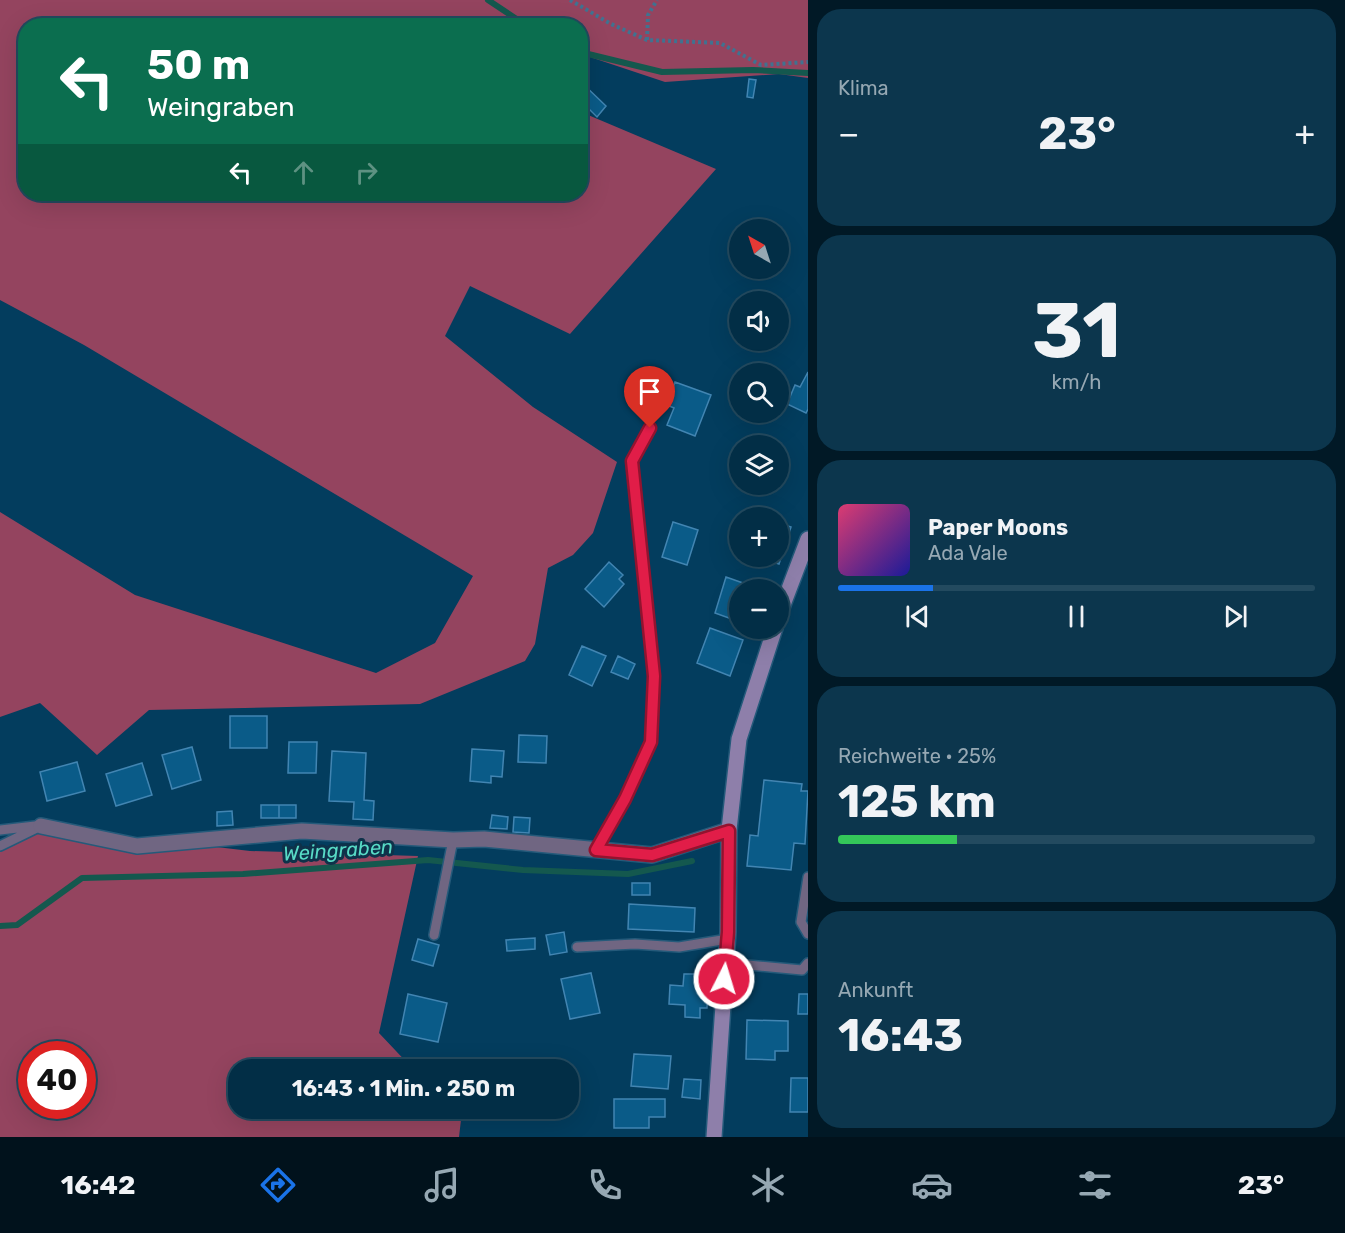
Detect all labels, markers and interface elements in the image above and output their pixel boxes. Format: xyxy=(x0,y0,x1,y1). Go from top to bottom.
text: 50 m xyxy=(147,40,250,90)
icon: left xyxy=(48,42,126,120)
text: Klima xyxy=(838,76,889,100)
text: Weingraben xyxy=(147,91,295,123)
text: 23° xyxy=(1038,107,1116,160)
text: − xyxy=(838,114,859,153)
text: + xyxy=(1294,114,1315,153)
icon: left xyxy=(224,156,257,189)
icon: ahead xyxy=(287,156,320,189)
icon: right xyxy=(350,156,383,189)
north arrow xyxy=(729,219,789,279)
map controls xyxy=(729,219,789,639)
text: 31 xyxy=(1032,284,1121,377)
button: sound xyxy=(729,291,789,351)
button: search xyxy=(729,363,789,423)
pin xyxy=(624,366,675,428)
text: km/h xyxy=(1052,370,1101,394)
icon: arrive xyxy=(633,375,666,408)
button: layers xyxy=(729,435,789,495)
button: + xyxy=(729,507,789,567)
text: Paper Moons xyxy=(928,514,1068,541)
text: Ada Vale xyxy=(928,541,1008,565)
button: − xyxy=(729,579,789,639)
icon: previous xyxy=(901,600,934,633)
icon: pause xyxy=(1060,600,1093,633)
icon: next xyxy=(1219,600,1252,633)
text: Reichweite · 25% xyxy=(838,744,996,768)
text: 125 km xyxy=(838,775,996,828)
water label: Weingraben xyxy=(282,834,394,866)
position arrow xyxy=(692,947,756,1011)
text: Ankunft xyxy=(838,978,913,1002)
text: 16:43 xyxy=(838,1009,963,1062)
speed limit sign: 40 xyxy=(18,1041,96,1119)
text: 16:43 · 1 Min. · 250 m xyxy=(292,1075,515,1102)
icon: directions xyxy=(257,1164,299,1206)
icon: music xyxy=(421,1164,463,1206)
icon: phone xyxy=(584,1164,626,1206)
icon: climate xyxy=(747,1164,789,1206)
icon: car xyxy=(911,1164,953,1206)
icon: filters xyxy=(1074,1164,1116,1206)
text: 16:42 xyxy=(61,1169,136,1201)
text: 23° xyxy=(1238,1169,1284,1201)

